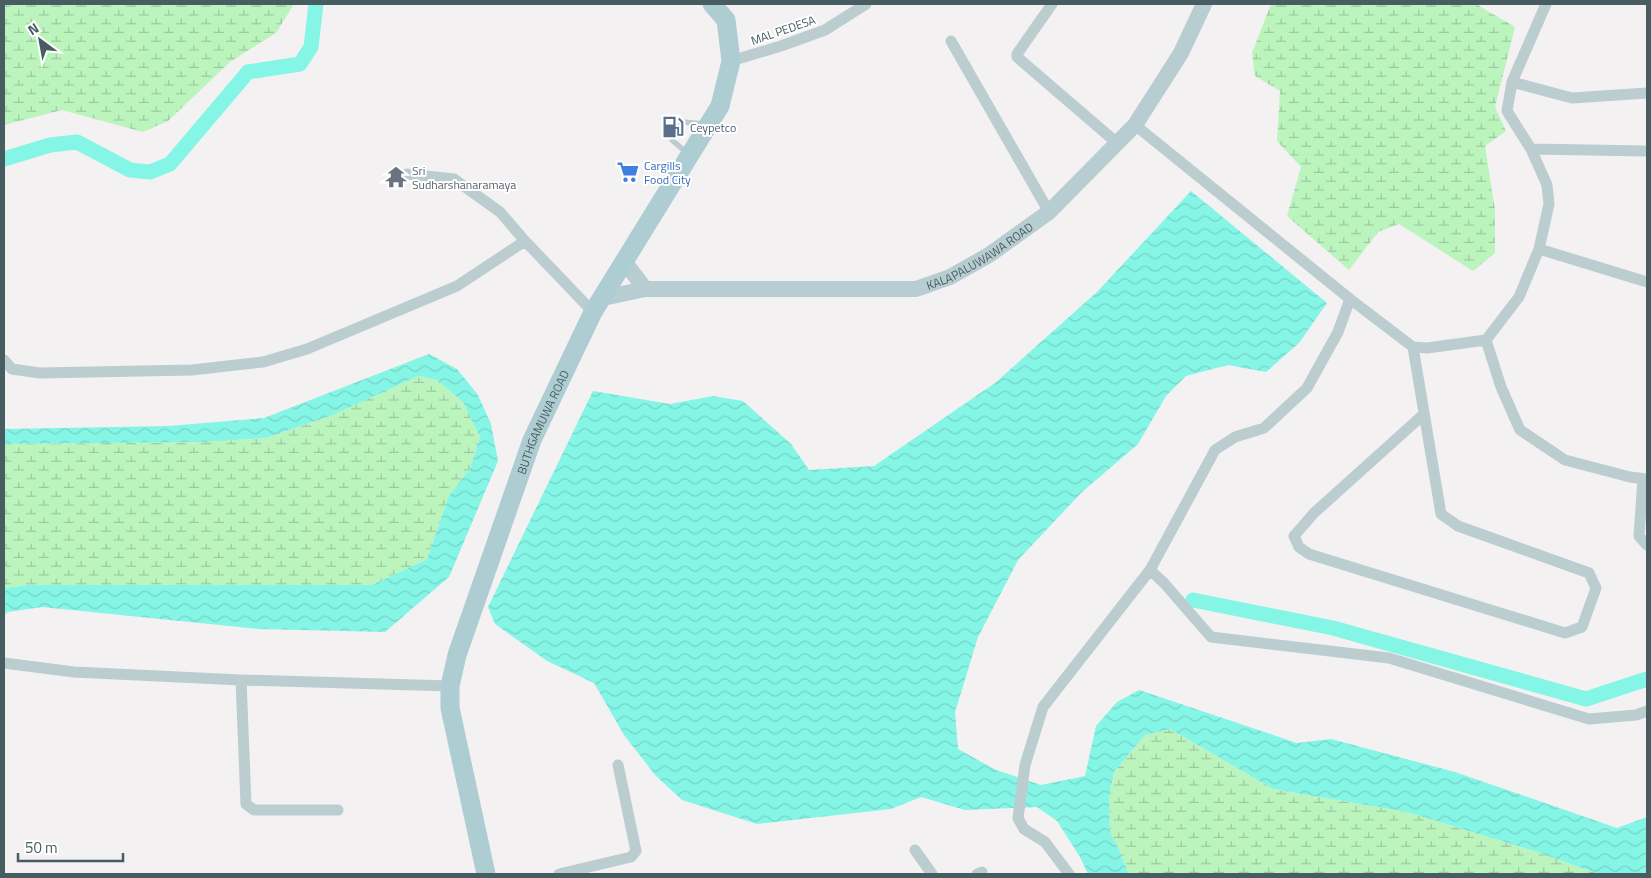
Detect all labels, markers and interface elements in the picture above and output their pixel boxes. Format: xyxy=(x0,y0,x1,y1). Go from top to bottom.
street label: MAL PEDESA xyxy=(748,10,818,50)
north arrow xyxy=(15,15,65,65)
text: N xyxy=(23,17,43,40)
fuel station icon: Ceypetco xyxy=(660,114,686,140)
place label: Ceypetco xyxy=(690,118,736,137)
place label: Cargills Food City xyxy=(644,156,691,189)
supermarket icon: Cargills Food City xyxy=(615,159,641,185)
place label: Sri Sudharshanaramaya xyxy=(412,161,516,194)
temple icon: Sri Sudharshanaramaya xyxy=(383,164,409,190)
street label: KALAPALUWAWA ROAD xyxy=(923,217,1037,294)
street label: BUTHGAMUWA ROAD xyxy=(511,366,574,477)
scale bar xyxy=(18,830,122,862)
text: 50 m xyxy=(25,836,58,859)

